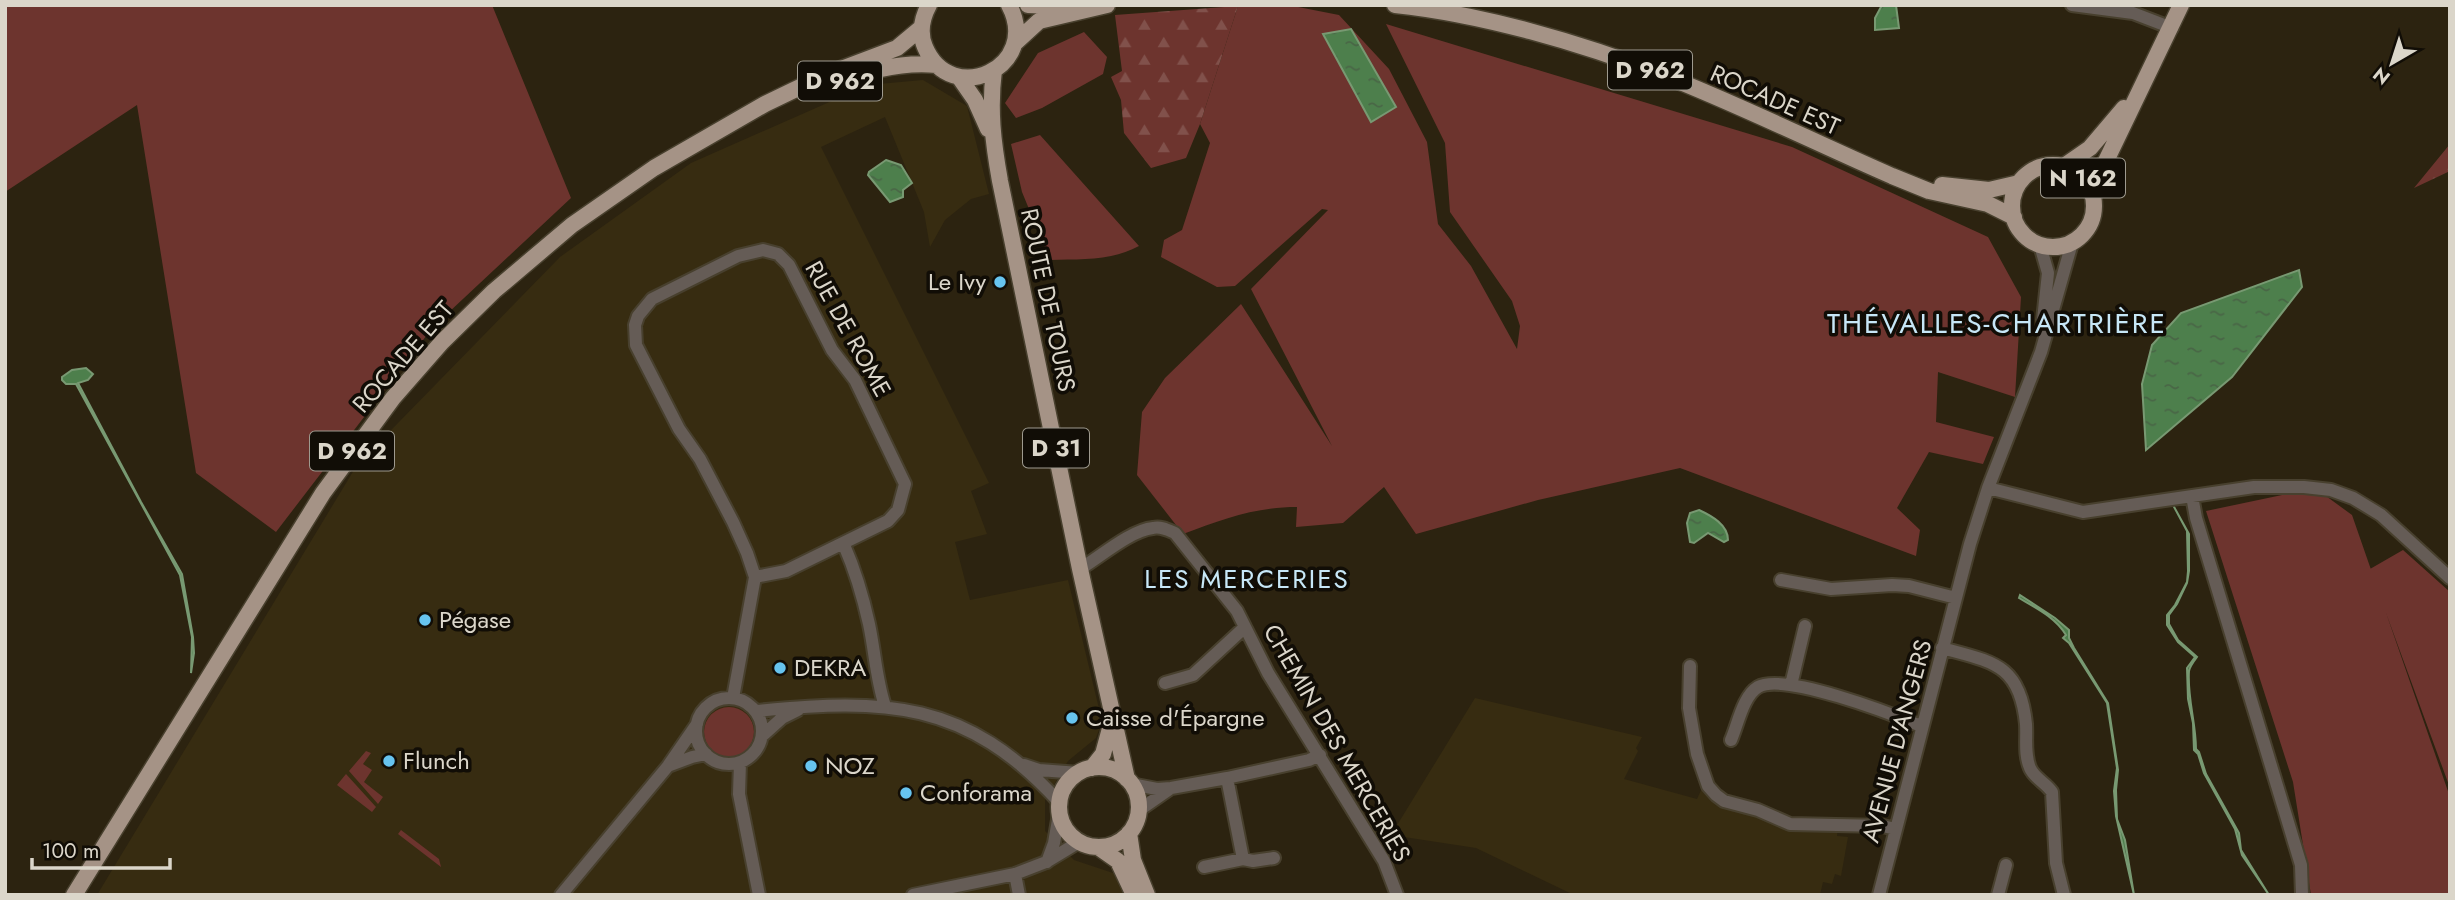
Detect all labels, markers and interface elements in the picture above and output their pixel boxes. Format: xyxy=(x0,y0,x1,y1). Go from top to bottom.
north arrow xyxy=(2357,28,2427,98)
road number: D 962 xyxy=(1608,50,1692,90)
street label: ROCADE EST xyxy=(1705,55,1846,144)
road number: D 962 xyxy=(798,61,882,100)
text: N xyxy=(2367,61,2396,91)
road number: N 162 xyxy=(2041,158,2125,197)
street label: ROUTE DE TOURS xyxy=(1012,205,1085,395)
street label: RUE DE ROME xyxy=(797,254,900,403)
place label: Le Ivy xyxy=(928,264,986,299)
marker: Le Ivy xyxy=(992,274,1008,290)
street label: ROCADE EST xyxy=(344,293,461,420)
district label: THÉVALLES-CHARTRIÈRE xyxy=(1827,303,2167,344)
road number: D 31 xyxy=(1023,428,1089,468)
road number: D 962 xyxy=(310,432,394,471)
district label: LES MERCERIES xyxy=(1144,560,1350,598)
place label: Pégase xyxy=(439,602,511,637)
marker: Pégase xyxy=(417,612,433,628)
street label: CHEMIN DES MERCERIES xyxy=(1255,617,1420,868)
street label: AVENUE D'ANGERS xyxy=(1853,635,1940,846)
place label: DEKRA xyxy=(794,650,867,685)
marker: DEKRA xyxy=(772,660,788,676)
place label: Caisse d'Épargne xyxy=(1086,700,1265,735)
marker: Caisse d'Épargne xyxy=(1064,710,1080,726)
place label: Flunch xyxy=(403,743,470,778)
place label: NOZ xyxy=(825,748,875,783)
marker: Flunch xyxy=(381,753,397,769)
marker: NOZ xyxy=(803,758,819,774)
place label: Conforama xyxy=(920,775,1032,810)
marker: Conforama xyxy=(898,785,914,801)
scale bar xyxy=(32,827,170,871)
text: 100 m xyxy=(42,836,99,866)

